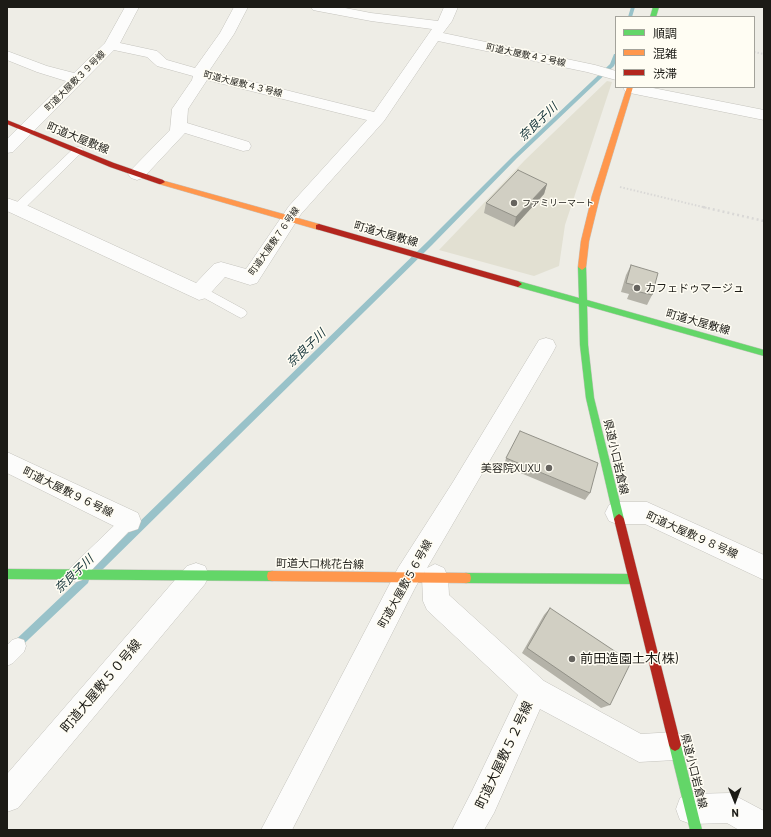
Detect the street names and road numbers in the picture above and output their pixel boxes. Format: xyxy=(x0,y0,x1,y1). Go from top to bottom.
street label: 町道大屋敷４２号線 xyxy=(485,41,567,69)
street label: 町道大屋敷３９号線 xyxy=(43,49,107,113)
street label: 町道大屋敷４３号線 xyxy=(202,69,284,99)
street label: 町道大屋敷線 xyxy=(45,120,111,156)
street label: 町道大屋敷７６号線 xyxy=(246,205,302,277)
street label: 町道大屋敷線 xyxy=(352,219,420,249)
street label: 町道大屋敷線 xyxy=(664,307,732,337)
street label: 県道小口岩倉線 xyxy=(601,418,631,496)
street label: 町道大屋敷９６号線 xyxy=(21,464,115,520)
street label: 町道大屋敷９８号線 xyxy=(644,509,740,561)
street label: 町道大屋敷５６号線 xyxy=(375,538,435,630)
street label: 町道大口桃花台線 xyxy=(276,557,364,571)
street label: 町道大屋敷５０号線 xyxy=(57,636,145,736)
street label: 町道大屋敷５２号線 xyxy=(472,699,536,811)
street label: 県道小口岩倉線 xyxy=(678,732,710,810)

